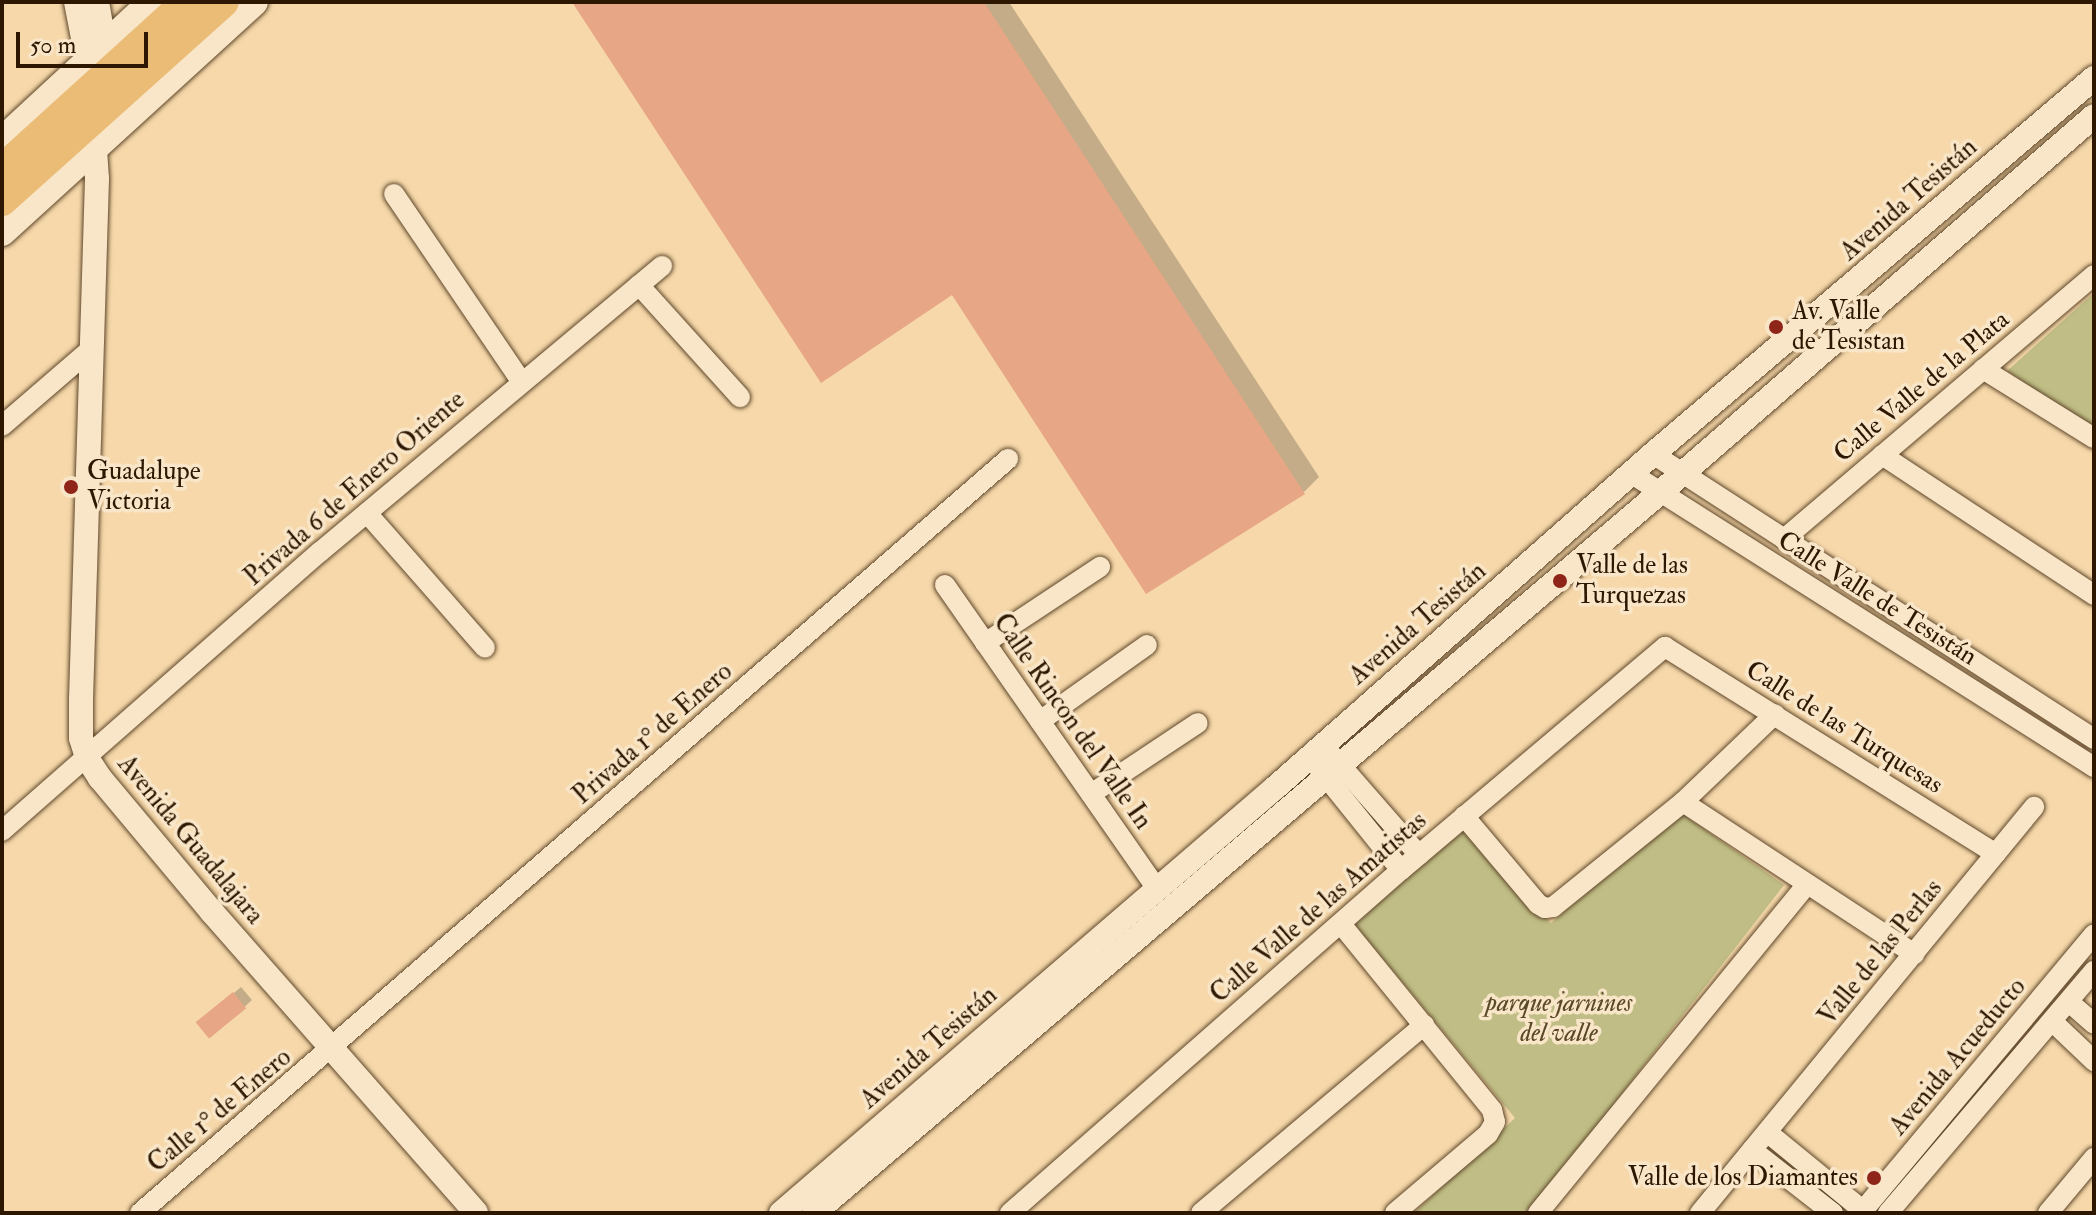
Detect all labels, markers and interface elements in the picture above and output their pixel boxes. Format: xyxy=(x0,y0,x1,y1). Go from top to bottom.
scale bar xyxy=(20,16,152,66)
text: 50 m xyxy=(30,30,76,61)
street label: Avenida Tesistán xyxy=(1834,132,1984,268)
place label: Av. Valle de Tesistan xyxy=(1792,296,1905,358)
street label: Calle Valle de la Plata xyxy=(1828,305,2016,469)
marker: Av. Valle de Tesistan xyxy=(1767,318,1785,336)
street label: Privada 6 de Enero Oriente xyxy=(239,385,471,593)
place label: Guadalupe Victoria xyxy=(87,456,201,518)
marker: Guadalupe Victoria xyxy=(62,478,80,496)
street label: Calle Valle de Tesistán xyxy=(1772,525,1982,673)
place label: Valle de las Turquezas xyxy=(1576,550,1688,612)
street label: Avenida Tesistán xyxy=(1343,556,1493,692)
marker: Valle de las Turquezas xyxy=(1551,572,1569,590)
street label: Calle Rincon del Valle In xyxy=(986,608,1158,836)
street label: Calle de las Turquesas xyxy=(1740,655,1948,801)
street label: Privada 1° de Enero xyxy=(567,656,739,812)
street label: Avenida Guadalajara xyxy=(110,749,270,931)
street label: Calle Valle de las Amatistas xyxy=(1205,806,1433,1010)
street label: Valle de las Perlas xyxy=(1813,874,1949,1032)
street label: Avenida Acueducto xyxy=(1883,972,2033,1142)
street label: Avenida Tesistán xyxy=(854,980,1004,1116)
park label: parque jarnines del valle xyxy=(1486,988,1632,1050)
street label: Calle 1° de Enero xyxy=(142,1042,298,1180)
place label: Valle de los Diamantes xyxy=(1628,1162,1858,1194)
marker: Valle de los Diamantes xyxy=(1865,1169,1883,1187)

